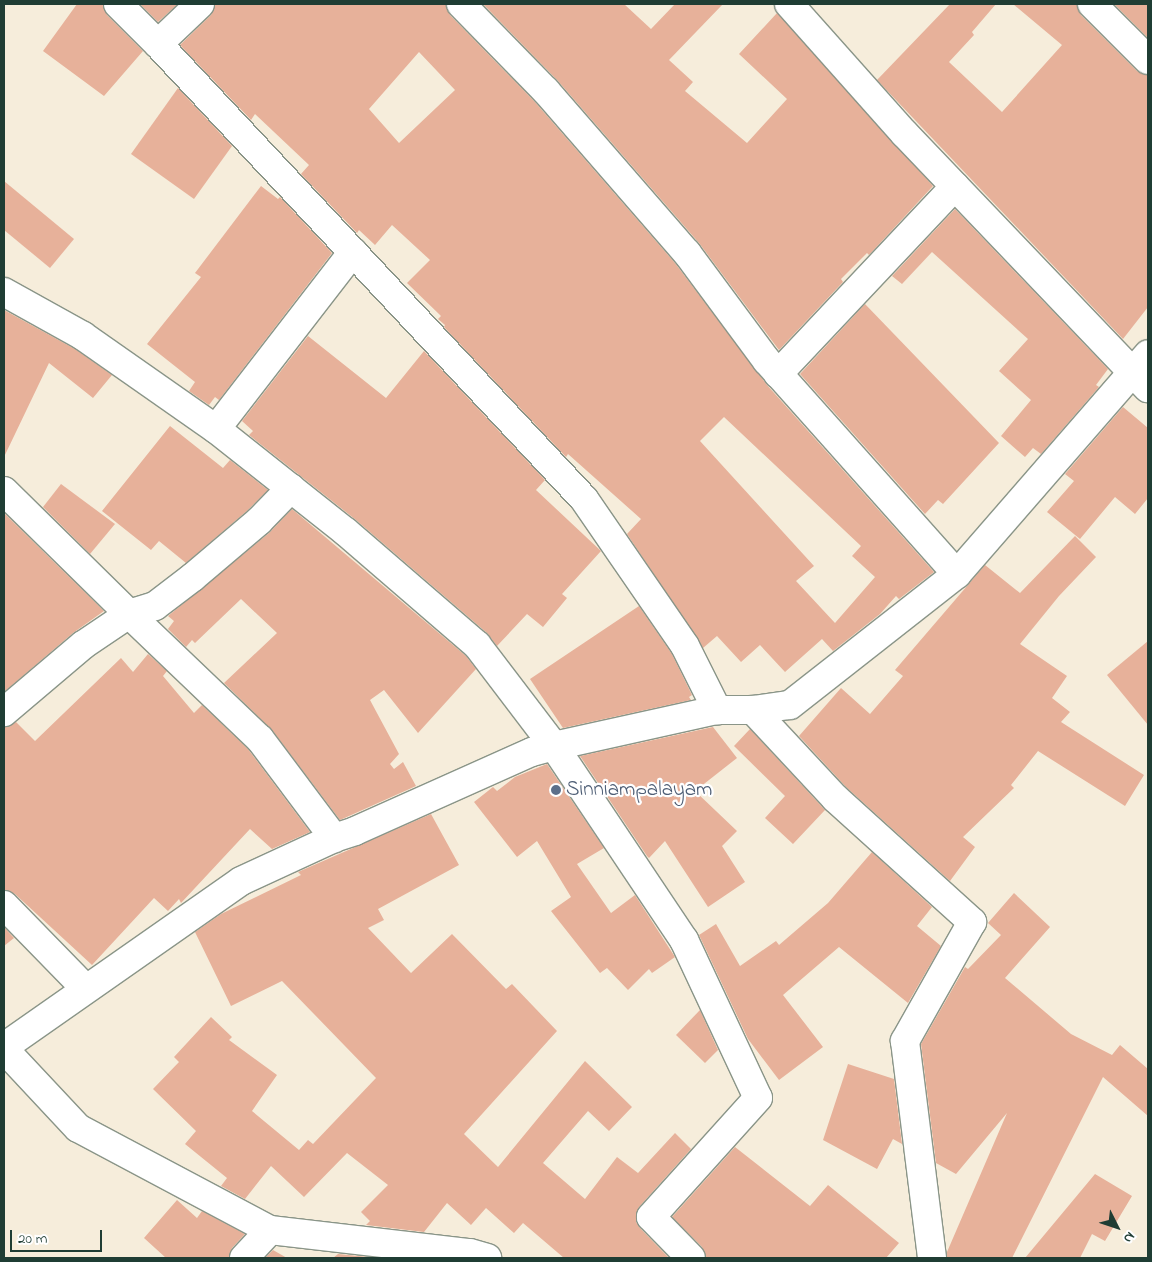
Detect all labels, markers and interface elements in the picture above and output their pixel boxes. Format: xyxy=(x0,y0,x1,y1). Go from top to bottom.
place label: Sinniampalayam xyxy=(566,777,712,803)
marker: Sinniampalayam xyxy=(550,784,562,796)
north arrow xyxy=(1092,1202,1142,1252)
scale bar xyxy=(12,1220,105,1252)
text: N xyxy=(1118,1227,1140,1248)
text: 20 m xyxy=(18,1228,47,1250)

